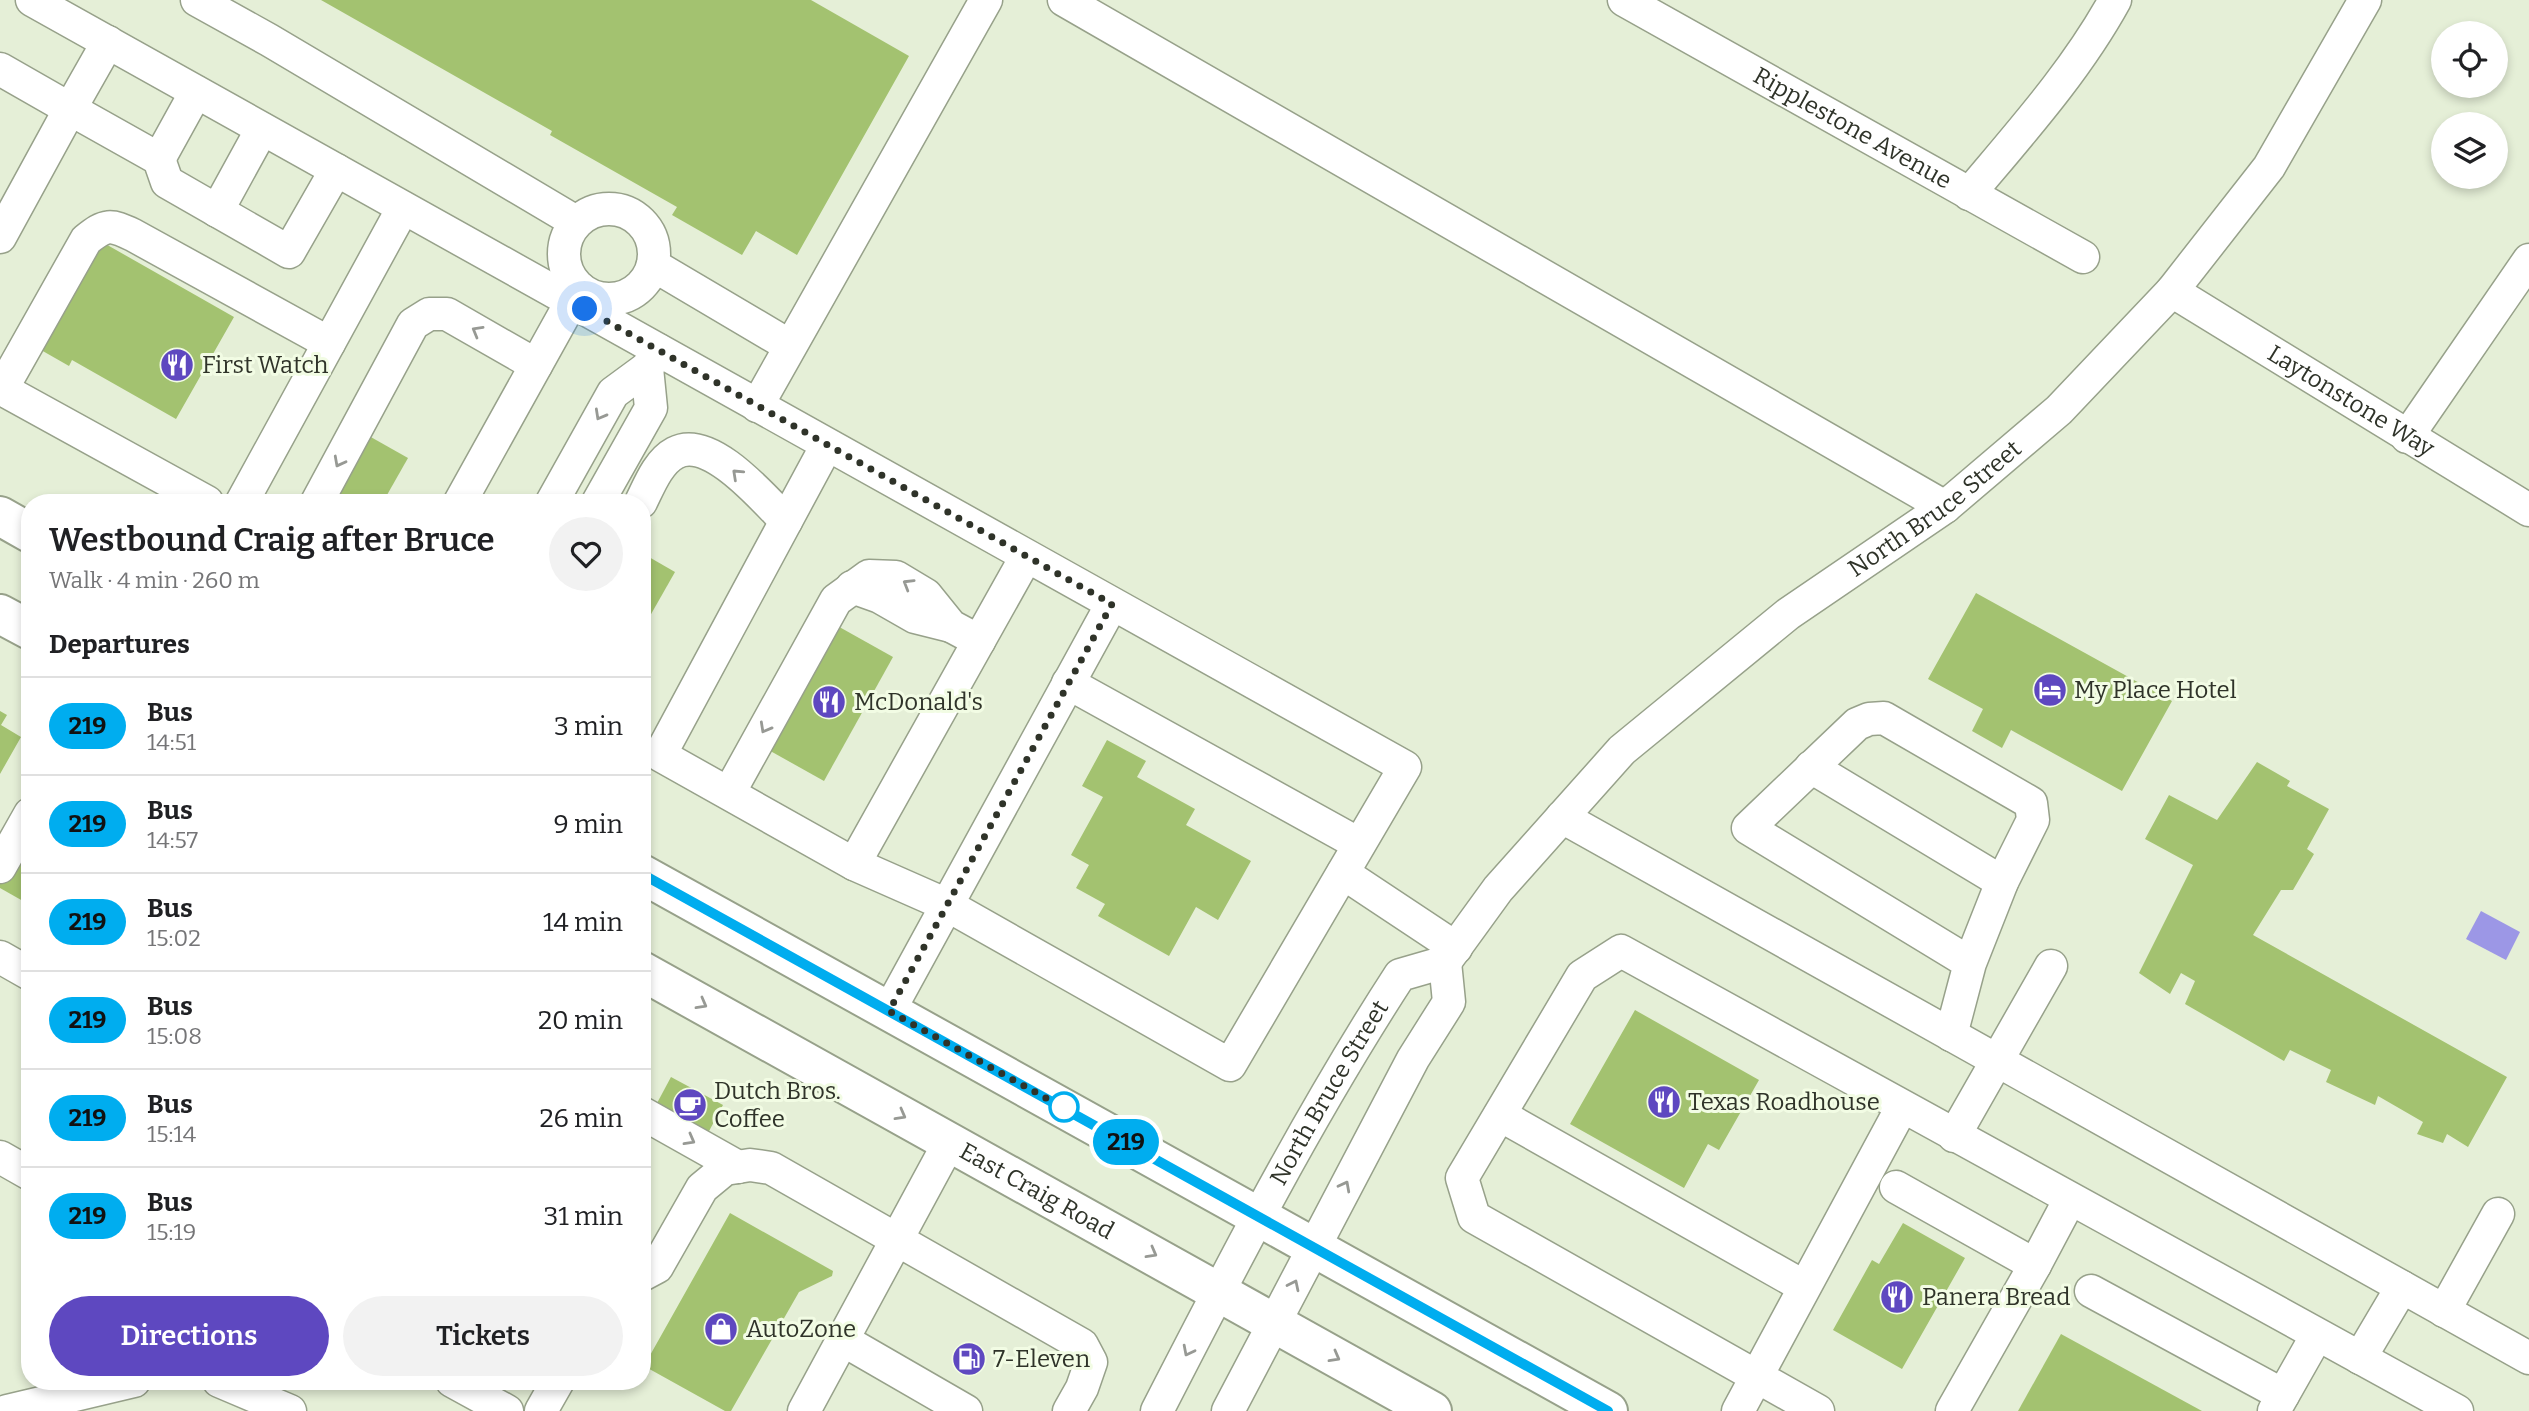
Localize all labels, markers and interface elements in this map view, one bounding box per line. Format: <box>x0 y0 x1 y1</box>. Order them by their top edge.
map controls <box>2431 21 2508 189</box>
button: locate <box>2431 21 2508 98</box>
street label: Ripplestone Avenue <box>1749 61 1957 195</box>
button: layers <box>2431 112 2508 189</box>
your location <box>567 291 602 326</box>
one-way arrow <box>471 326 484 339</box>
street label: Laytonstone Way <box>2263 339 2440 463</box>
restaurant icon: First Watch <box>158 346 196 384</box>
place label: First Watch <box>202 351 328 379</box>
one-way arrow <box>595 408 608 421</box>
street label: North Bruce Street <box>1843 434 2027 583</box>
one-way arrow <box>333 454 347 467</box>
one-way arrow <box>732 469 745 482</box>
button: heart <box>549 517 623 591</box>
text: Westbound Craig after Bruce <box>49 520 495 560</box>
text: Walk · 4 min · 260 m <box>49 566 260 594</box>
one-way arrow <box>902 580 915 593</box>
text: Departures <box>49 629 190 660</box>
hotel icon: My Place Hotel <box>2031 671 2069 709</box>
place label: My Place Hotel <box>2074 676 2237 704</box>
restaurant icon: McDonald's <box>810 683 848 721</box>
place label: McDonald's <box>854 688 983 716</box>
text: Bus <box>147 697 193 728</box>
text: 3 min <box>554 711 623 742</box>
text: 219 <box>68 712 107 740</box>
one-way arrow <box>760 721 773 733</box>
text: 14:51 <box>147 728 196 756</box>
text: Bus <box>147 795 193 826</box>
text: 9 min <box>554 809 623 840</box>
text: 219 <box>68 810 107 838</box>
text: 14:57 <box>147 826 198 854</box>
text: Bus <box>147 893 193 924</box>
text: 14 min <box>543 907 623 938</box>
text: 219 <box>68 908 107 936</box>
text: 15:02 <box>147 924 201 952</box>
text: Bus <box>147 991 193 1022</box>
street label: North Bruce Street <box>1264 995 1394 1190</box>
one-way arrow <box>695 996 707 1009</box>
text: 20 min <box>538 1005 623 1036</box>
text: 219 <box>68 1006 107 1034</box>
text: 15:08 <box>147 1022 202 1050</box>
place label: Dutch Bros. Coffee <box>714 1077 841 1133</box>
restaurant icon: Texas Roadhouse <box>1645 1083 1683 1121</box>
cafe icon: Dutch Bros. Coffee <box>671 1086 709 1124</box>
place label: Texas Roadhouse <box>1688 1088 1880 1116</box>
text: Bus <box>147 1089 193 1120</box>
unlabelled marker <box>1049 1092 1079 1122</box>
text: 26 min <box>539 1103 623 1134</box>
text: 219 <box>68 1104 107 1132</box>
one-way arrow <box>894 1106 906 1120</box>
line badge: 219 <box>1086 1119 1166 1165</box>
text: 15:14 <box>147 1120 196 1148</box>
text: 219 <box>1107 1128 1145 1156</box>
one-way arrow <box>683 1132 696 1145</box>
street label: East Craig Road <box>955 1137 1119 1245</box>
one-way arrow <box>1337 1181 1350 1193</box>
text: Bus <box>147 1187 193 1218</box>
text: 31 min <box>543 1201 623 1232</box>
text: 219 <box>68 1202 107 1230</box>
text: 15:19 <box>147 1218 196 1246</box>
one-way arrow <box>1144 1245 1157 1258</box>
restaurant icon: Panera Bread <box>1878 1278 1916 1316</box>
one-way arrow <box>1286 1280 1300 1292</box>
place label: Panera Bread <box>1922 1283 2070 1311</box>
button: Directions <box>49 1296 329 1376</box>
button: Tickets <box>343 1296 623 1376</box>
shop icon: AutoZone <box>702 1310 740 1348</box>
place label: AutoZone <box>746 1315 856 1343</box>
fuel station icon: 7-Eleven <box>950 1340 988 1378</box>
one-way arrow <box>1183 1344 1196 1356</box>
place label: 7-Eleven <box>993 1345 1090 1373</box>
one-way arrow <box>1328 1349 1341 1362</box>

